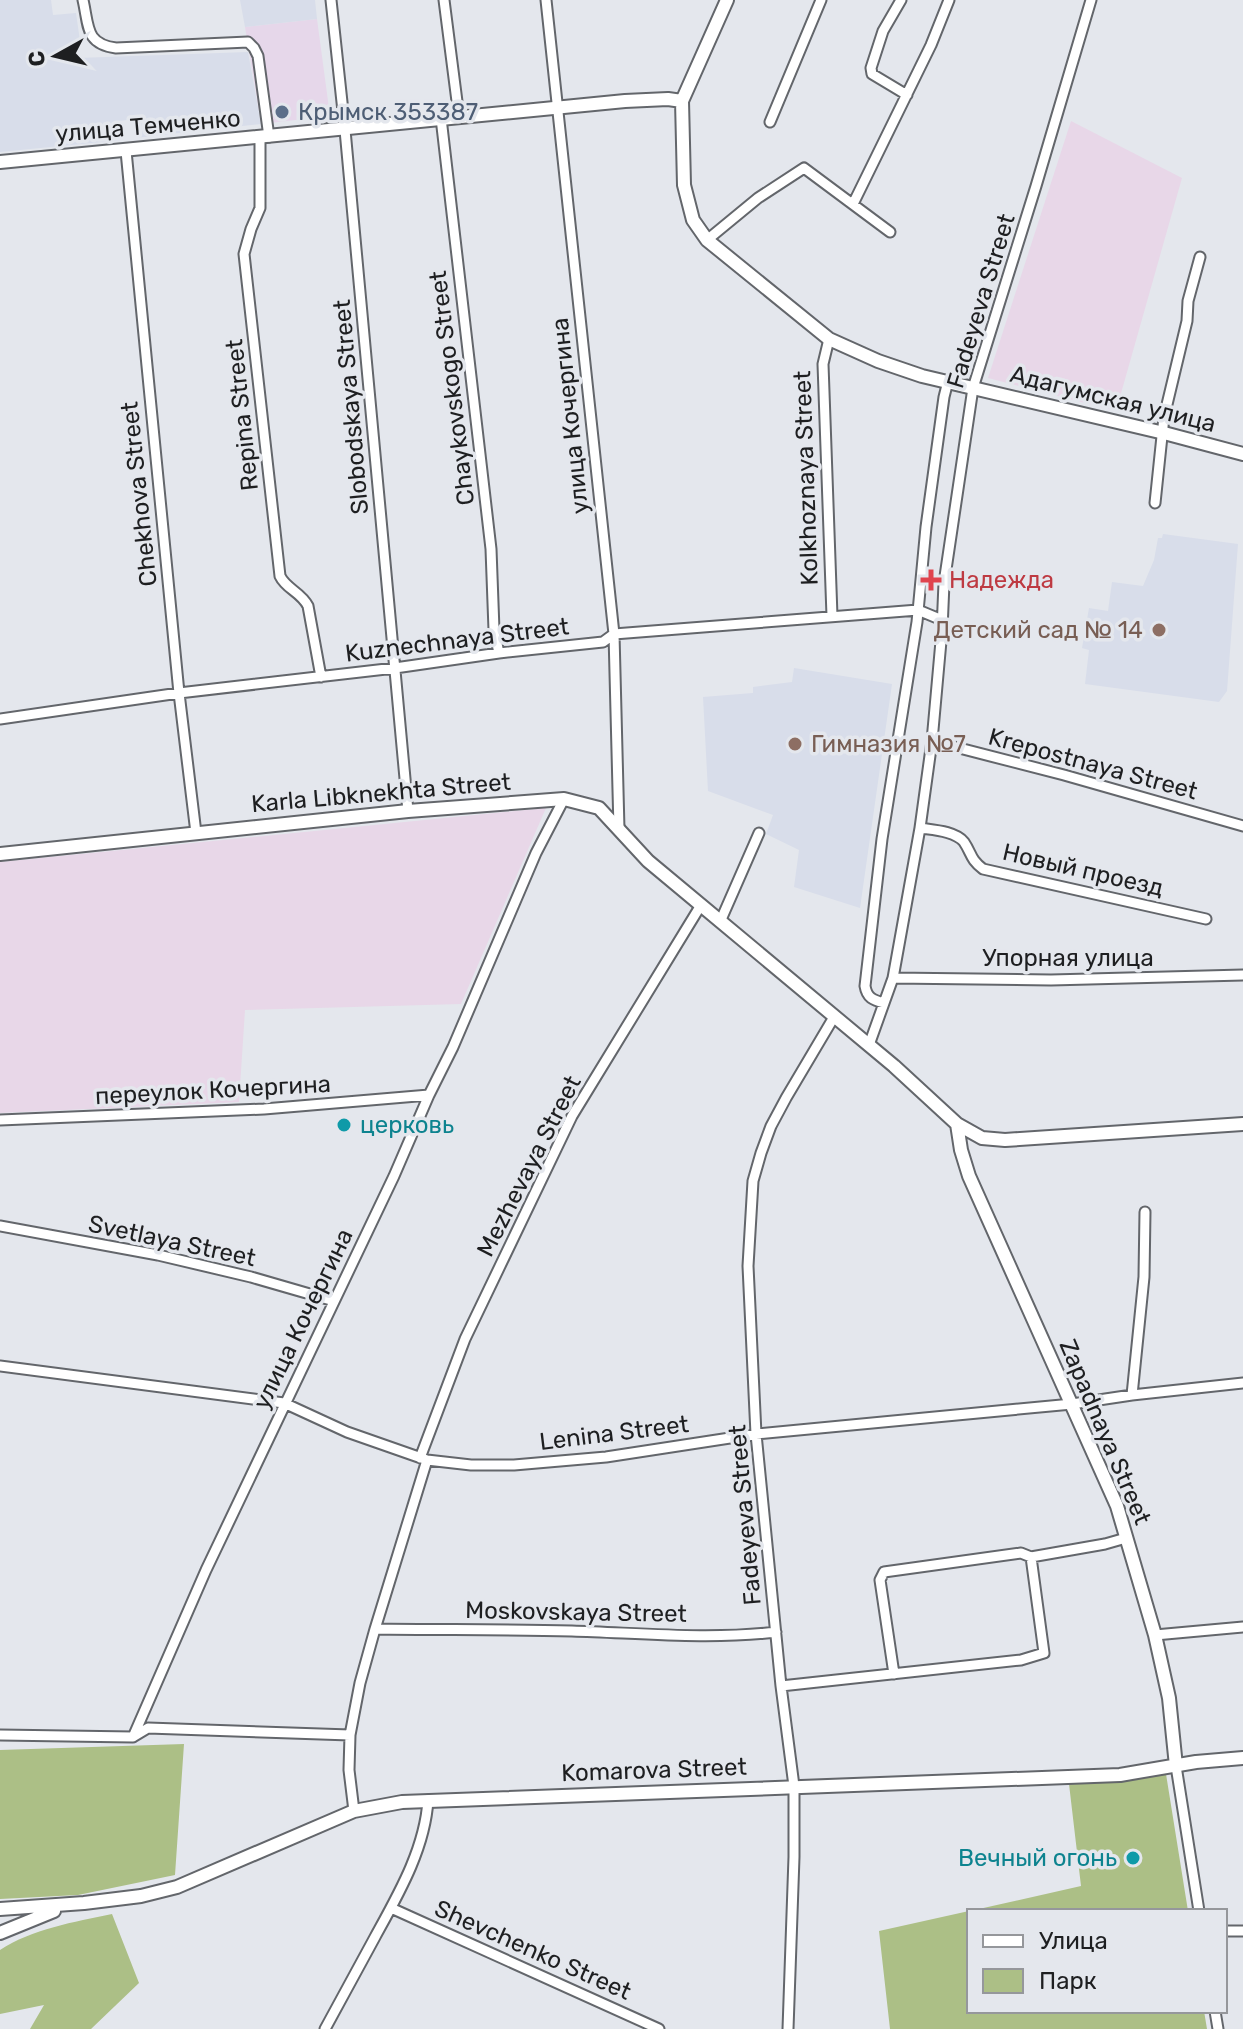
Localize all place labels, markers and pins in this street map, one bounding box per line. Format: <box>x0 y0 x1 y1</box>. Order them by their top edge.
place label: Крымск 353387 <box>298 98 478 126</box>
marker: Крымск 353387 <box>273 103 291 121</box>
place label: Надежда <box>949 566 1054 594</box>
marker: Надежда <box>920 569 942 591</box>
place label: Детский сад № 14 <box>933 616 1143 644</box>
marker: Детский сад № 14 <box>1150 621 1168 639</box>
place label: Гимназия №7 <box>811 730 966 758</box>
marker: Гимназия №7 <box>786 735 804 753</box>
place label: церковь <box>360 1111 454 1139</box>
marker: церковь <box>335 1116 353 1134</box>
place label: Вечный огонь <box>958 1844 1117 1872</box>
marker: Вечный огонь <box>1124 1849 1142 1867</box>

